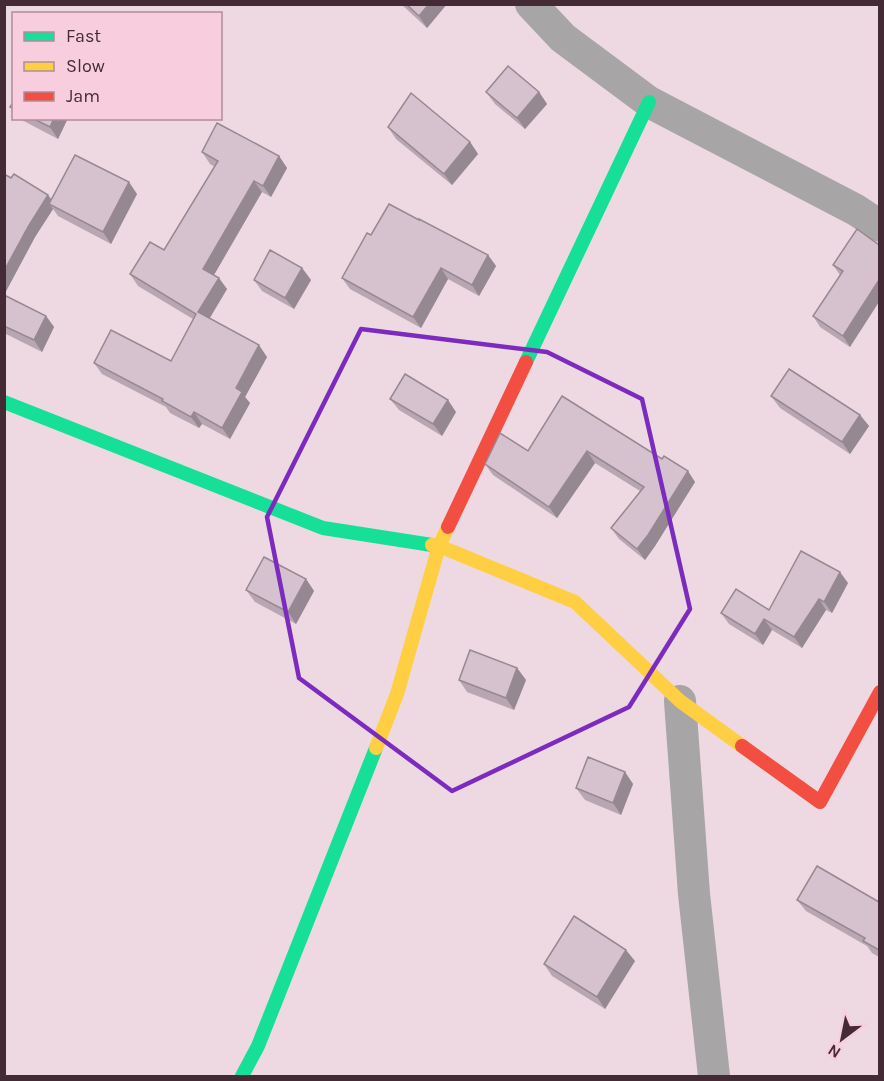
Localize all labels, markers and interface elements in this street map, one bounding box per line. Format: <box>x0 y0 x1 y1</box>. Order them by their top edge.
legend <box>12 12 222 120</box>
text: Fast <box>66 25 101 47</box>
text: Slow <box>66 55 105 77</box>
text: Jam <box>66 85 100 107</box>
north arrow <box>812 1009 872 1069</box>
text: N <box>824 1040 844 1062</box>

